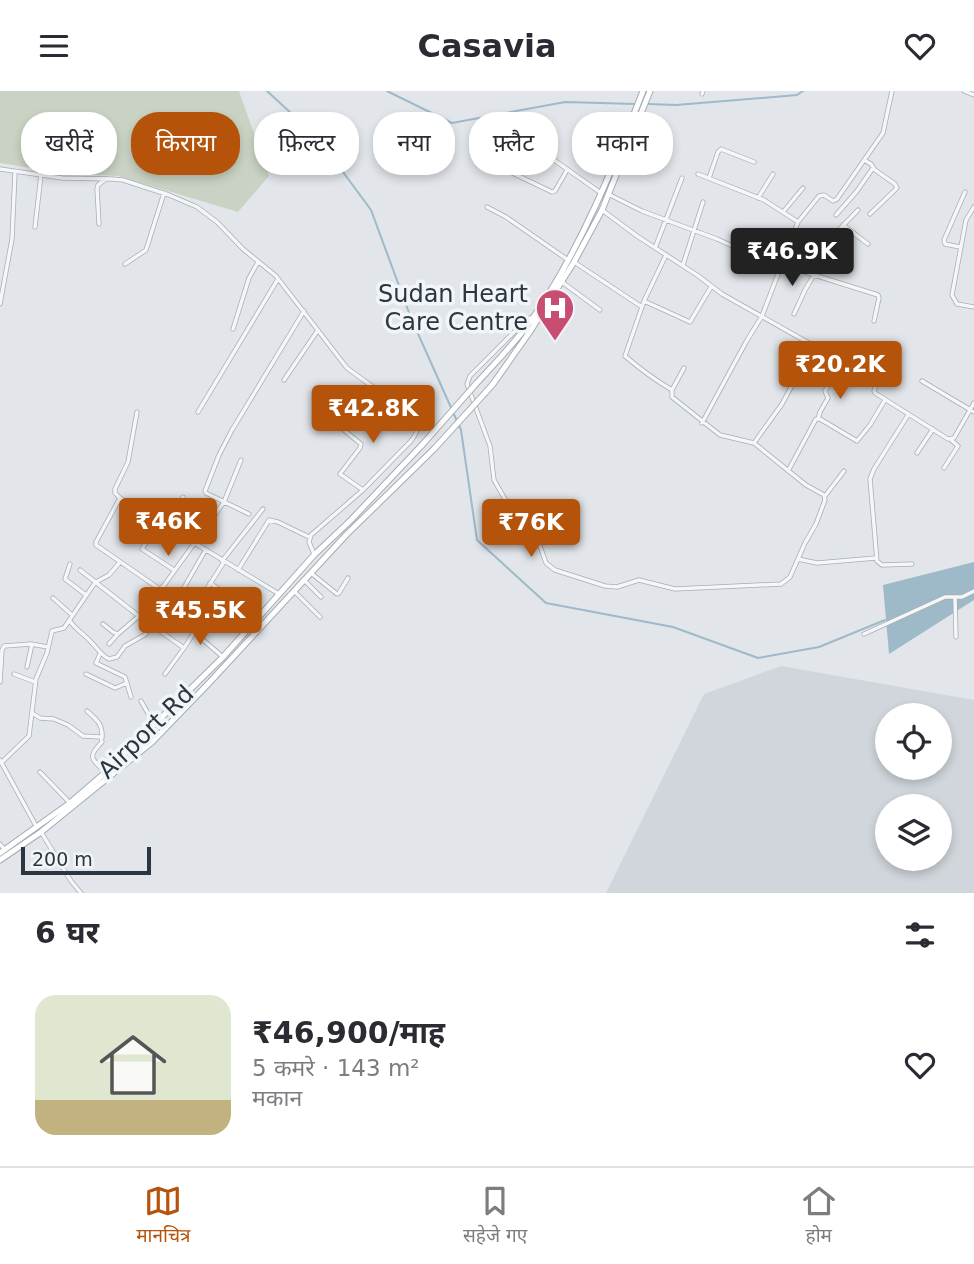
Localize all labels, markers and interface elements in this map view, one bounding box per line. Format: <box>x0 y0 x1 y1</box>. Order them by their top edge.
icon: menu <box>35 27 73 65</box>
text: Casavia <box>417 27 557 65</box>
icon: heart <box>901 27 939 65</box>
chip: खरीदें <box>21 112 117 175</box>
chip: किराया <box>131 112 240 175</box>
chip: फ़िल्टर <box>254 112 359 175</box>
chip: नया <box>373 112 455 175</box>
chip: फ़्लैट <box>469 112 558 175</box>
chip: मकान <box>572 112 673 175</box>
pin: ₹46.9K <box>735 229 849 288</box>
text: ₹46.9K <box>747 238 837 264</box>
place label: Sudan Heart Care Centre <box>378 280 528 336</box>
hospital icon: Sudan Heart Care Centre <box>534 287 576 342</box>
pin: ₹20.2K <box>783 341 897 401</box>
text: ₹20.2K <box>795 351 885 377</box>
pin: ₹42.8K <box>316 385 430 445</box>
text: ₹42.8K <box>328 395 418 421</box>
pin: ₹46K <box>127 498 209 558</box>
pin: ₹76K <box>490 499 572 559</box>
text: ₹46K <box>135 508 201 534</box>
text: ₹76K <box>498 509 564 535</box>
pin: ₹45.5K <box>143 587 257 647</box>
text: ₹45.5K <box>155 597 245 623</box>
street label: Airport Rd <box>93 680 199 784</box>
map controls <box>875 703 952 871</box>
button: locate <box>875 703 952 780</box>
button: layers <box>875 794 952 871</box>
scale bar <box>21 844 150 876</box>
text: 200 m <box>32 848 93 870</box>
text: 6 घर <box>35 915 99 950</box>
icon: filters <box>901 916 939 954</box>
text: ₹46,900/माह <box>252 1015 445 1050</box>
icon: home <box>91 1023 175 1107</box>
icon: heart <box>901 1046 939 1084</box>
text: 5 कमरे · 143 m² <box>252 1055 420 1081</box>
text: मकान <box>252 1085 302 1111</box>
tab: मानचित्र <box>136 1182 191 1250</box>
tab: सहेजे गए <box>463 1182 527 1250</box>
tab: होम <box>800 1182 838 1250</box>

